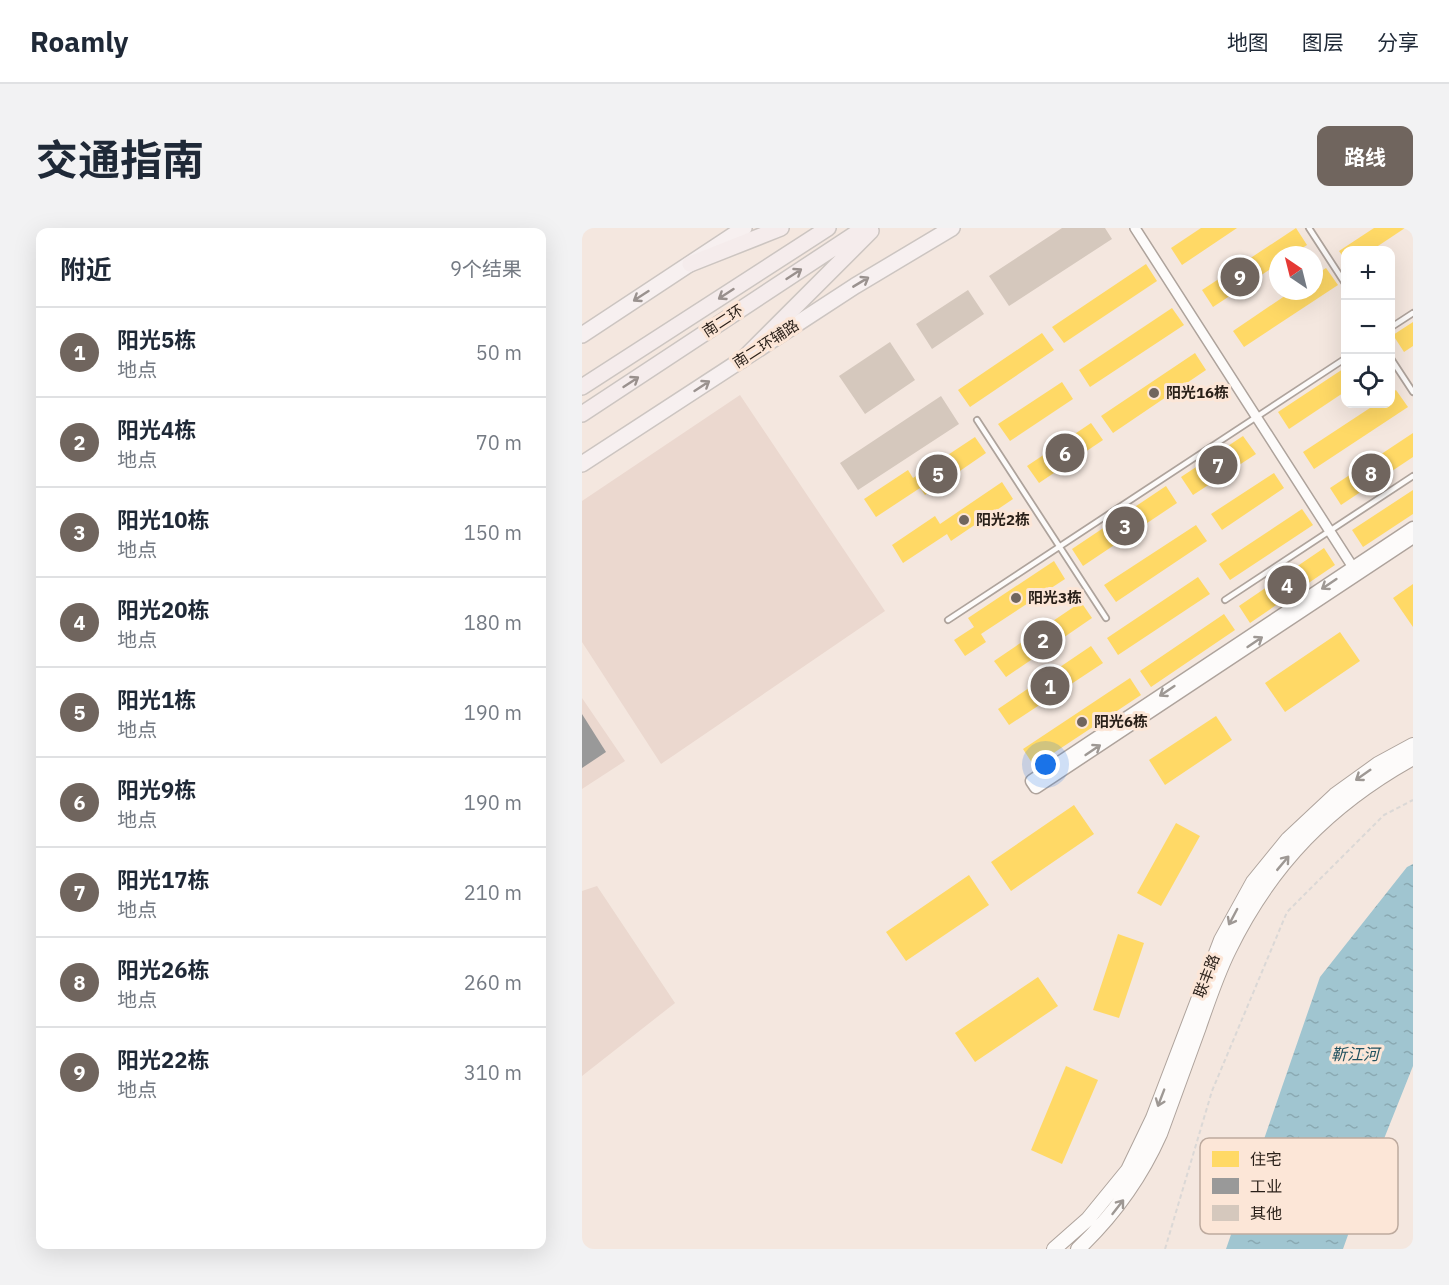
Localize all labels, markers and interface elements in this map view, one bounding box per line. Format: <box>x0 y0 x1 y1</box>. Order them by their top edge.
text: Roamly <box>30 23 128 60</box>
text: 地图 <box>1227 28 1269 56</box>
text: 图层 <box>1302 28 1344 56</box>
text: 分享 <box>1377 28 1419 56</box>
button: 路线 <box>1317 126 1413 186</box>
text: 交通指南 <box>36 132 204 187</box>
north arrow <box>1269 246 1323 300</box>
map controls <box>1341 246 1395 408</box>
button: + <box>1341 246 1395 300</box>
text: 附近 <box>60 252 112 286</box>
pin: 9 <box>1220 254 1260 300</box>
text: 9个结果 <box>450 255 522 282</box>
one-way arrow <box>785 268 802 281</box>
one-way arrow <box>852 276 869 288</box>
one-way arrow <box>718 288 735 300</box>
one-way arrow <box>633 290 650 302</box>
street label: 南二环 <box>699 300 747 341</box>
button: − <box>1341 300 1395 354</box>
street label: 南二环辅路 <box>729 315 802 372</box>
text: 阳光5栋 <box>117 325 196 354</box>
text: 1 <box>74 339 86 366</box>
text: 50 m <box>476 339 522 366</box>
button: locate <box>1341 354 1395 408</box>
text: 地点 <box>117 356 157 383</box>
one-way arrow <box>622 375 639 387</box>
one-way arrow <box>693 380 709 392</box>
place label: 阳光16栋 <box>1166 383 1229 402</box>
marker: 阳光16栋 <box>1147 386 1161 400</box>
text: 阳光4栋 <box>117 415 196 444</box>
text: 2 <box>74 429 86 456</box>
text: 70 m <box>476 429 522 456</box>
pin: 6 <box>1046 430 1084 476</box>
pin: 7 <box>1198 442 1238 488</box>
text: 地点 <box>117 446 157 473</box>
pin: 8 <box>1352 450 1390 496</box>
pin: 5 <box>918 452 958 496</box>
pin: 3 <box>1106 504 1144 548</box>
text: 阳光10栋 <box>117 505 209 534</box>
place label: 阳光2栋 <box>976 510 1030 529</box>
marker: 阳光2栋 <box>957 513 971 527</box>
text: 3 <box>74 519 86 546</box>
text: 150 m <box>464 519 522 546</box>
text: 地点 <box>117 536 157 563</box>
pin: 4 <box>1268 562 1306 608</box>
one-way arrow <box>1321 578 1338 590</box>
place label: 阳光3栋 <box>1028 588 1082 607</box>
marker: 阳光3栋 <box>1009 591 1023 605</box>
text: 阳光20栋 <box>117 595 209 624</box>
text: 4 <box>74 609 86 636</box>
text: 180 m <box>464 609 522 636</box>
pin: 2 <box>1024 618 1062 662</box>
text: 地点 <box>117 626 157 653</box>
one-way arrow <box>1247 636 1263 648</box>
pin: 1 <box>1030 664 1070 708</box>
text: 阳光1栋 <box>117 685 196 714</box>
one-way arrow <box>1158 685 1175 698</box>
text: 5 <box>74 699 86 726</box>
text: 190 m <box>464 699 522 726</box>
place label: 阳光6栋 <box>1094 712 1148 731</box>
marker: 阳光6栋 <box>1075 715 1089 729</box>
text: 地点 <box>117 716 157 743</box>
one-way arrow <box>1084 743 1101 756</box>
your location <box>1031 750 1060 779</box>
one-way arrow <box>1355 769 1371 781</box>
text: 阳光9栋 <box>117 775 196 804</box>
text: 6 <box>74 789 86 816</box>
text: 190 m <box>464 789 522 816</box>
text: 地点 <box>117 806 157 833</box>
one-way arrow <box>1277 855 1290 871</box>
text: 阳光17栋 <box>117 865 209 894</box>
text: 7 <box>74 879 86 906</box>
text: 210 m <box>464 879 522 906</box>
text: 地点 <box>117 896 157 923</box>
one-way arrow <box>1227 908 1238 926</box>
street label: 联丰路 <box>1190 951 1223 1000</box>
text: 阳光26栋 <box>117 955 209 984</box>
text: 8 <box>74 969 86 996</box>
text: 260 m <box>464 969 522 996</box>
text: 地点 <box>117 986 157 1013</box>
water label: 靳江河 <box>1331 1044 1382 1064</box>
text: 阳光22栋 <box>117 1045 209 1074</box>
text: 9 <box>74 1059 86 1086</box>
text: 310 m <box>464 1059 522 1086</box>
text: 地点 <box>117 1076 157 1103</box>
one-way arrow <box>1154 1088 1165 1107</box>
legend <box>1200 1138 1398 1234</box>
text: 住宅 <box>1250 1149 1282 1169</box>
text: 工业 <box>1250 1176 1282 1196</box>
one-way arrow <box>1112 1199 1125 1215</box>
text: 其他 <box>1250 1203 1282 1223</box>

